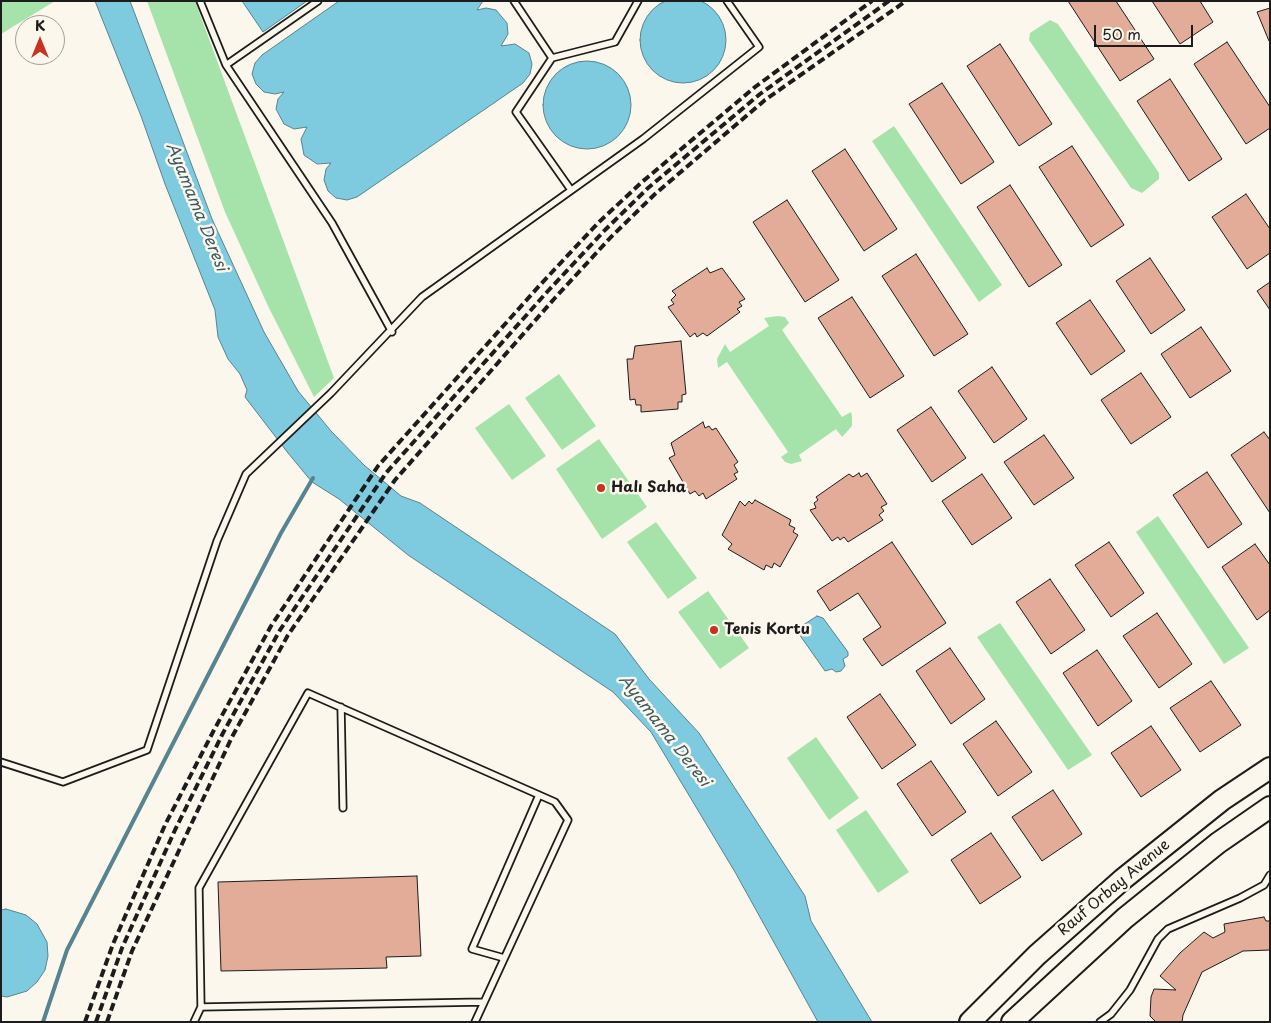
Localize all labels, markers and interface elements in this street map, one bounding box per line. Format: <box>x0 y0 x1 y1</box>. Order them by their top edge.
north arrow <box>15 15 65 65</box>
text: K <box>35 15 45 36</box>
scale bar <box>1096 15 1195 47</box>
text: 50 m <box>1102 22 1141 45</box>
water label: Ayamama Deresi <box>161 140 231 274</box>
place label: Halı Saha <box>611 479 686 497</box>
marker: Halı Saha <box>595 482 607 494</box>
place label: Tenis Kortu <box>724 621 810 639</box>
marker: Tenis Kortu <box>708 624 720 636</box>
water label: Ayamama Deresi <box>614 671 714 791</box>
street label: Rauf Orbay Avenue <box>1054 836 1174 940</box>

